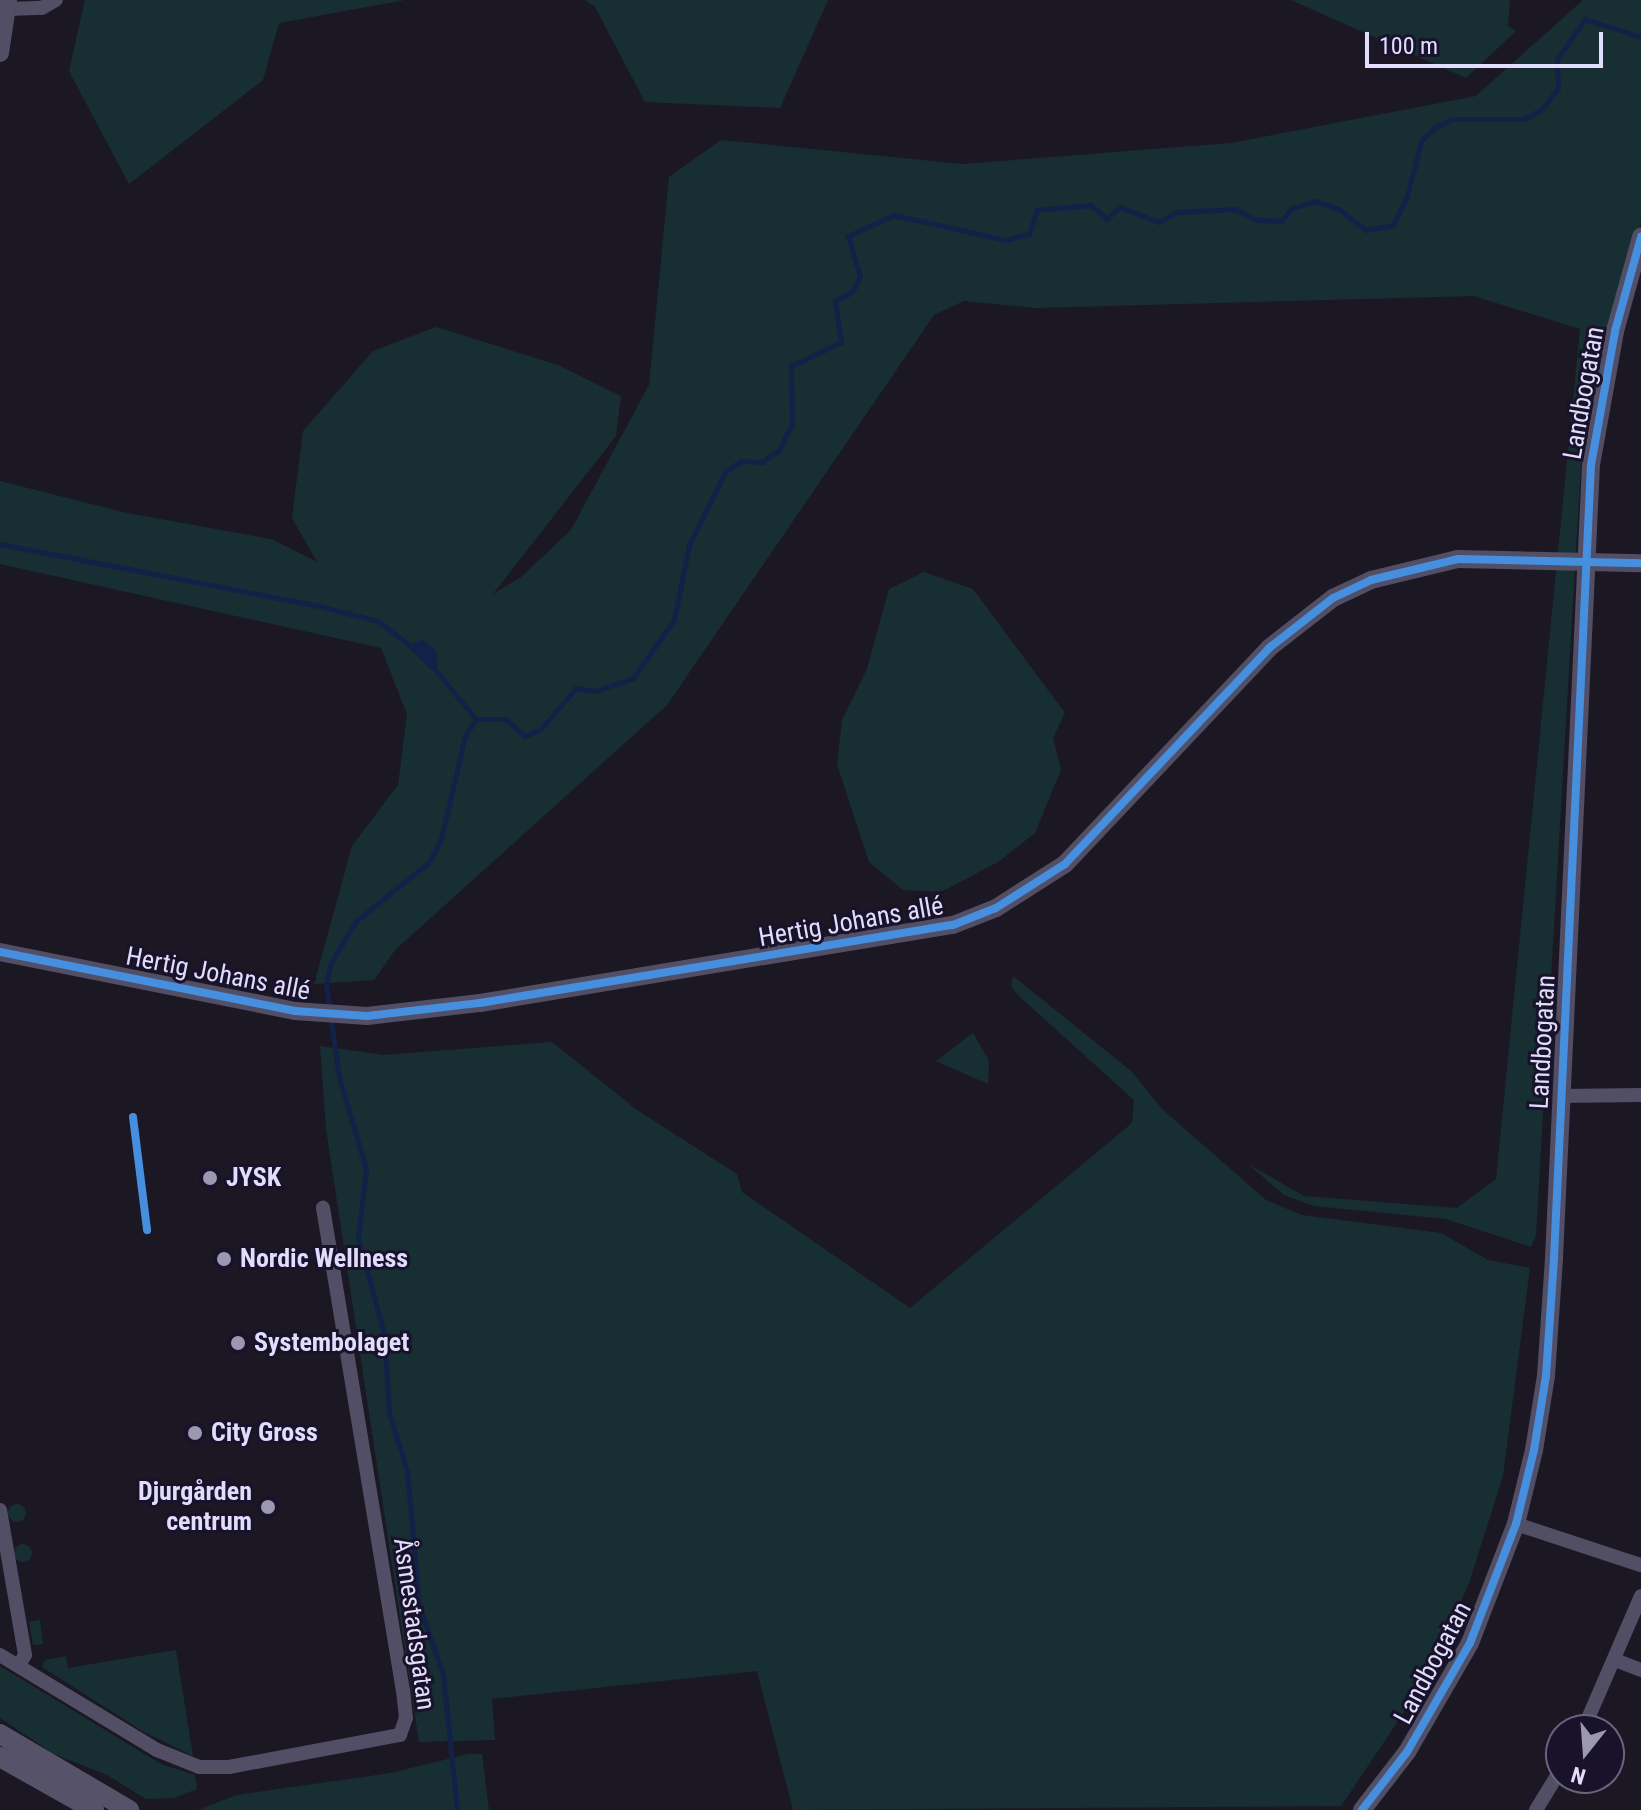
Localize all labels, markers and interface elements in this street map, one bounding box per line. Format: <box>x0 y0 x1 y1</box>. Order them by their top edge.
scale bar <box>1369 16 1607 66</box>
text: 100 m <box>1379 32 1438 60</box>
street label: Landbogatan <box>1557 324 1611 462</box>
street label: Hertig Johans allé <box>756 890 946 954</box>
street label: Hertig Johans allé <box>123 941 313 1007</box>
street label: Landbogatan <box>1524 974 1562 1110</box>
place label: JYSK <box>226 1162 281 1194</box>
marker: JYSK <box>201 1169 219 1187</box>
place label: Nordic Wellness <box>240 1243 408 1275</box>
marker: Nordic Wellness <box>215 1250 233 1268</box>
place label: Systembolaget <box>254 1327 409 1359</box>
marker: Systembolaget <box>229 1334 247 1352</box>
place label: City Gross <box>211 1417 318 1449</box>
marker: City Gross <box>186 1424 204 1442</box>
place label: Djurgården centrum <box>138 1476 252 1538</box>
marker: Djurgården centrum <box>259 1498 277 1516</box>
street label: Åsmestadsgatan <box>386 1536 442 1712</box>
street label: Landbogatan <box>1388 1596 1478 1730</box>
north arrow <box>1545 1714 1625 1794</box>
text: N <box>1568 1762 1589 1789</box>

